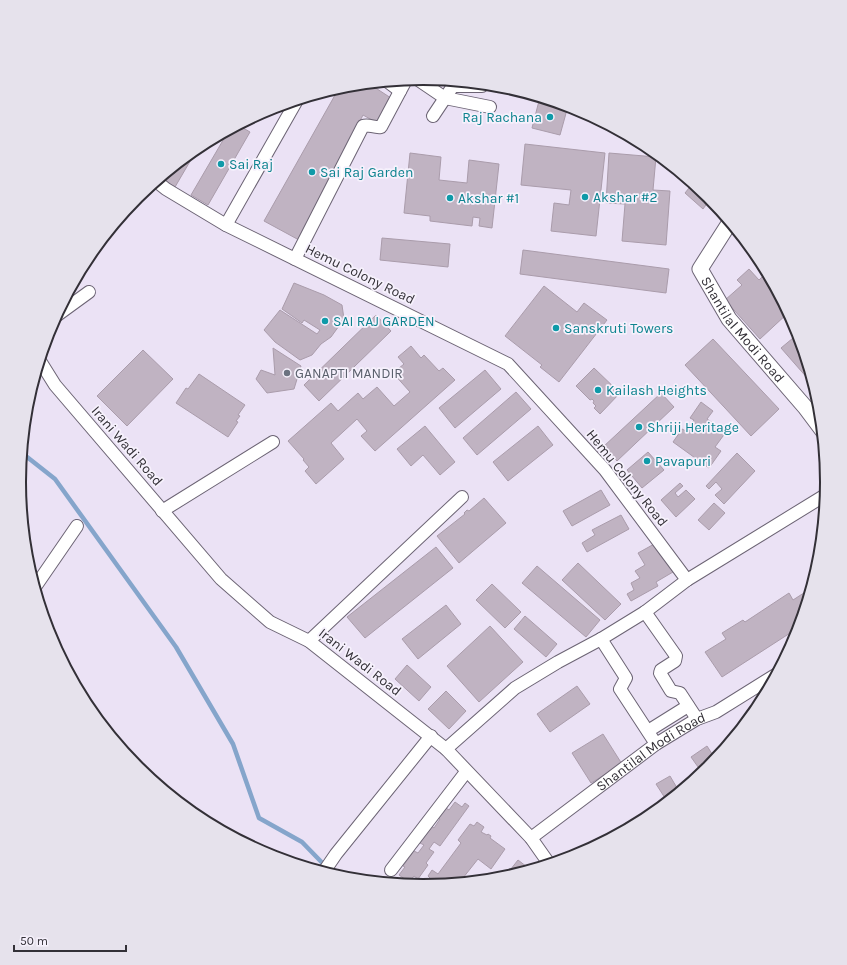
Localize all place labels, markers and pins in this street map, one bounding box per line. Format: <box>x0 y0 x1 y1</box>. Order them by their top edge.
place label: Raj Rachana <box>462 109 542 126</box>
marker: Raj Rachana <box>545 112 555 122</box>
place label: Sai Raj <box>229 156 273 173</box>
marker: Sai Raj <box>216 159 226 169</box>
place label: Sai Raj Garden <box>320 164 413 181</box>
marker: Sai Raj Garden <box>307 167 317 177</box>
place label: Akshar #2 <box>593 189 658 206</box>
place label: Akshar #1 <box>458 190 519 207</box>
marker: Akshar #2 <box>580 192 590 202</box>
marker: Akshar #1 <box>445 193 455 203</box>
place label: SAI RAJ GARDEN <box>333 313 435 330</box>
marker: SAI RAJ GARDEN <box>320 316 330 326</box>
place label: Sanskruti Towers <box>564 320 673 337</box>
marker: Sanskruti Towers <box>551 323 561 333</box>
place label: GANAPTI MANDIR <box>295 365 403 382</box>
marker: GANAPTI MANDIR <box>282 368 292 378</box>
place label: Kailash Heights <box>606 382 707 399</box>
marker: Kailash Heights <box>593 385 603 395</box>
place label: Shriji Heritage <box>647 419 739 436</box>
marker: Shriji Heritage <box>634 422 644 432</box>
place label: Pavapuri <box>655 453 711 470</box>
marker: Pavapuri <box>642 456 652 466</box>

